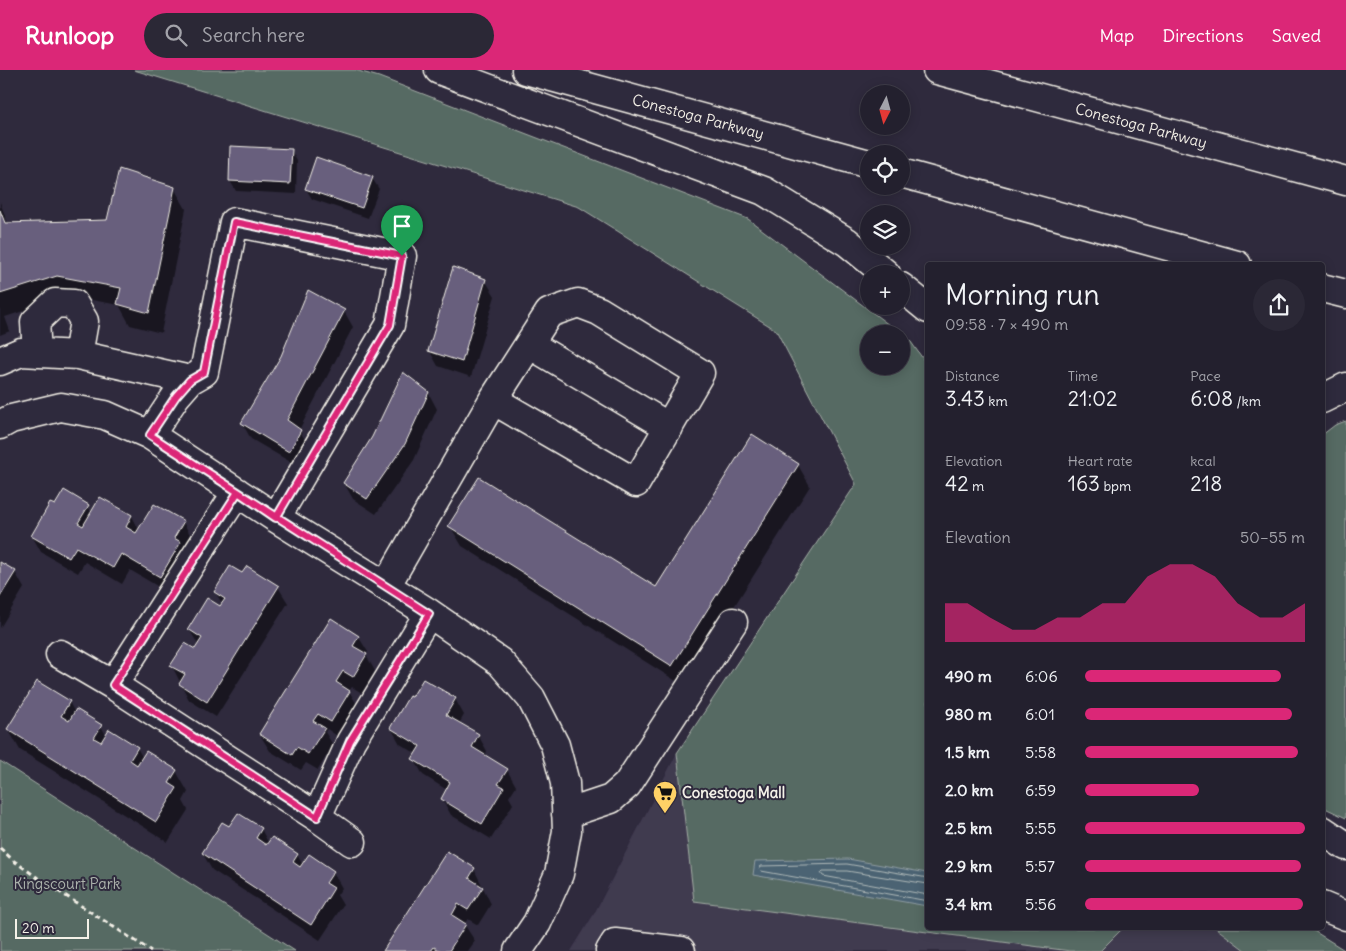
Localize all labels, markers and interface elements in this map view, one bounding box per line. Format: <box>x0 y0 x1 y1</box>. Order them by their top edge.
search box <box>144 13 494 58</box>
text: Runloop <box>25 20 114 50</box>
icon: search <box>162 21 190 49</box>
text: Search here <box>202 23 305 47</box>
text: Map <box>1099 24 1134 47</box>
text: Directions <box>1162 24 1244 47</box>
text: Saved <box>1272 24 1321 47</box>
north arrow <box>860 85 910 135</box>
map controls <box>860 85 910 375</box>
street label: Conestoga Parkway <box>630 90 766 143</box>
street label: Conestoga Parkway <box>1073 99 1209 152</box>
button: locate <box>860 145 910 195</box>
pin <box>381 205 423 256</box>
button: layers <box>860 205 910 255</box>
icon: arrive <box>388 212 416 240</box>
button: + <box>860 265 910 315</box>
text: Morning run <box>945 277 1100 313</box>
button: share <box>1253 279 1305 331</box>
text: 09:58 · 7 × 490 m <box>945 314 1068 334</box>
button: − <box>860 325 910 375</box>
text: Distance <box>945 367 1000 385</box>
text: Time <box>1068 367 1098 385</box>
text: Pace <box>1190 367 1221 385</box>
text: 3.43 <box>945 385 985 412</box>
text: 21:02 <box>1068 385 1118 412</box>
text: 6:08 <box>1190 385 1233 412</box>
text: km <box>985 392 1008 410</box>
text: /km <box>1233 392 1261 410</box>
text: Elevation <box>945 452 1002 470</box>
text: Heart rate <box>1068 452 1133 470</box>
text: kcal <box>1190 452 1216 470</box>
text: 42 <box>945 470 969 497</box>
text: 163 <box>1068 470 1100 497</box>
text: 218 <box>1190 470 1222 497</box>
text: m <box>969 477 984 495</box>
text: bpm <box>1100 477 1131 495</box>
text: Elevation <box>945 527 1011 547</box>
text: 50–55 m <box>1240 527 1305 547</box>
text: 490 m <box>945 666 992 686</box>
text: 6:06 <box>1025 666 1058 686</box>
text: 980 m <box>945 704 992 724</box>
text: 6:01 <box>1025 704 1055 724</box>
text: 1.5 km <box>945 742 990 762</box>
text: 5:58 <box>1025 742 1056 762</box>
supermarket icon: Conestoga Mall <box>652 780 678 814</box>
text: 2.0 km <box>945 780 994 800</box>
text: 6:59 <box>1025 780 1056 800</box>
place label: Conestoga Mall <box>682 783 785 803</box>
text: 2.5 km <box>945 818 992 838</box>
text: 5:55 <box>1025 818 1056 838</box>
text: 2.9 km <box>945 856 992 876</box>
text: 5:57 <box>1025 856 1055 876</box>
park label: Kingscourt Park <box>14 874 121 893</box>
text: 3.4 km <box>945 894 992 914</box>
text: 5:56 <box>1025 894 1056 914</box>
scale bar <box>15 916 89 939</box>
text: 20 m <box>22 919 55 937</box>

